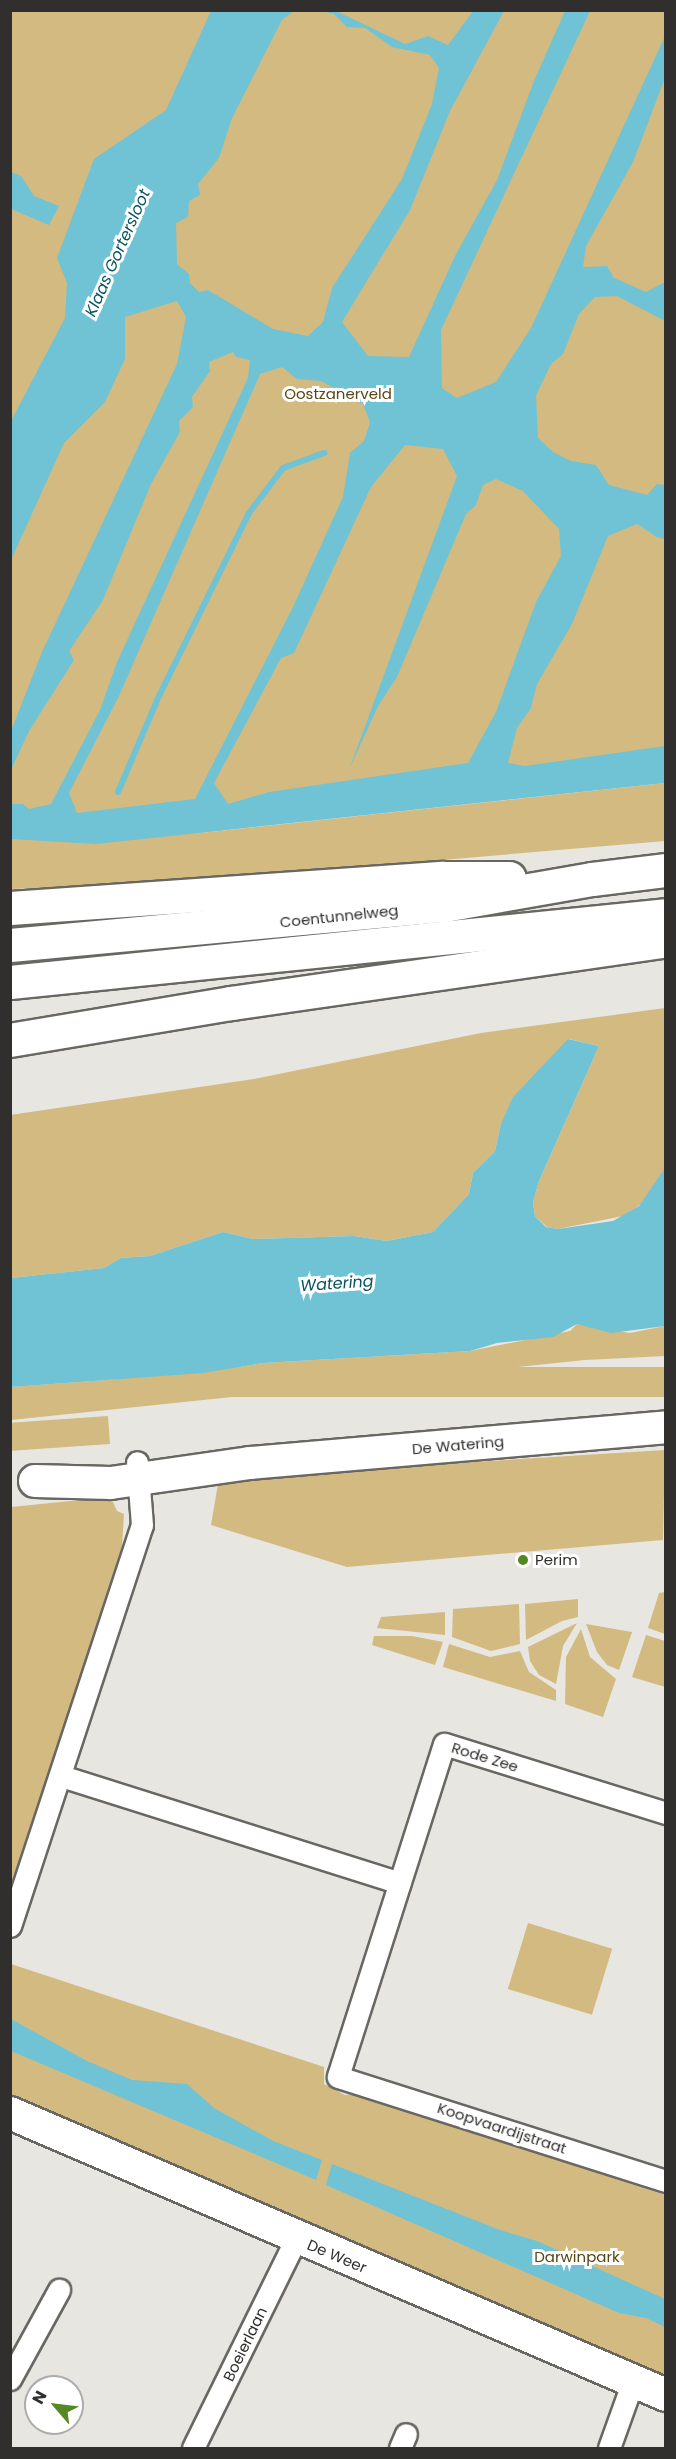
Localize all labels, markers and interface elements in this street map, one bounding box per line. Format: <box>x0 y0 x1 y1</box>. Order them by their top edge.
water label: Klaas Gortersloot <box>81 186 155 320</box>
park label: Oostzanerveld <box>284 385 392 403</box>
street label: Coentunnelweg <box>279 901 399 931</box>
water label: Watering <box>300 1272 374 1296</box>
street label: De Watering <box>411 1432 505 1458</box>
place label: Perim <box>535 1551 578 1569</box>
marker: Perim <box>516 1553 530 1567</box>
street label: Rode Zee <box>449 1738 521 1776</box>
street label: Koopvaardijstraat <box>435 2099 569 2157</box>
street label: De Weer <box>305 2235 369 2277</box>
park label: Darwinpark <box>534 2248 620 2266</box>
street label: Boeierlaan <box>219 2304 271 2384</box>
north arrow <box>24 2375 84 2435</box>
text: N <box>26 2387 52 2408</box>

